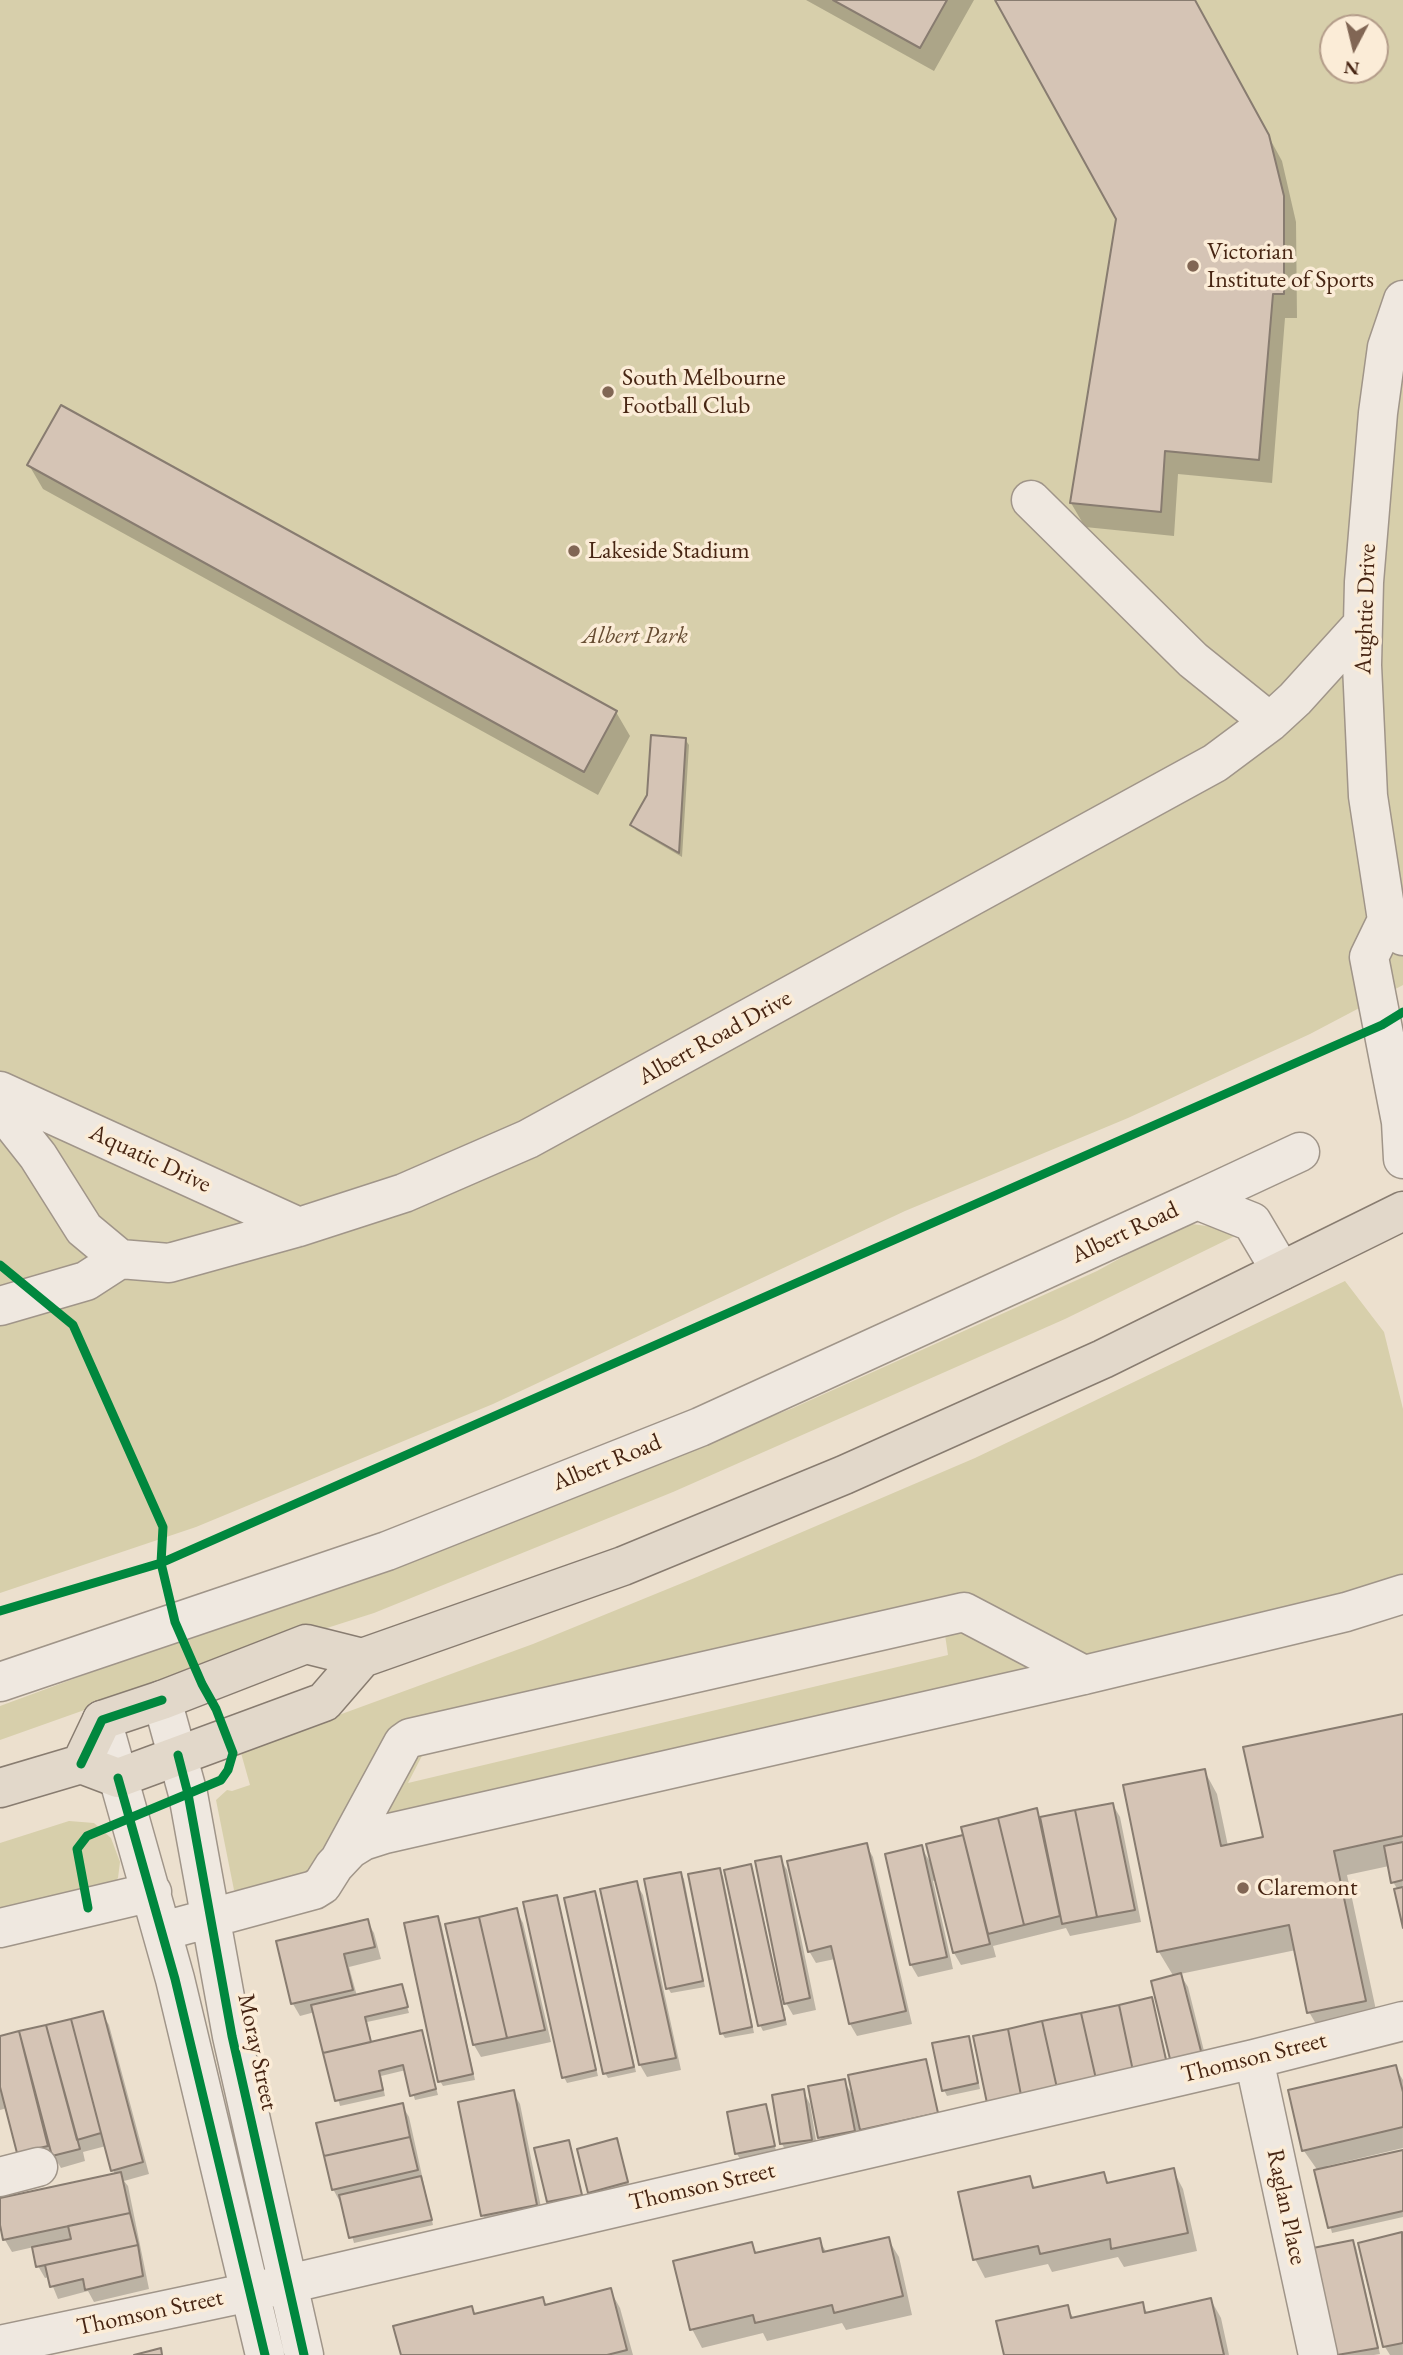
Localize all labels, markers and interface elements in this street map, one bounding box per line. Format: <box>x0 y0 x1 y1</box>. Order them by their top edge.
north arrow <box>1319 14 1389 84</box>
text: N <box>1342 55 1361 82</box>
place label: Victorian Institute of Sports <box>1207 238 1374 294</box>
marker: Victorian Institute of Sports <box>1185 258 1201 274</box>
place label: South Melbourne Football Club <box>622 364 786 420</box>
marker: South Melbourne Football Club <box>600 384 616 400</box>
place label: Lakeside Stadium <box>588 537 750 565</box>
marker: Lakeside Stadium <box>566 543 582 559</box>
street label: Aughtie Drive <box>1349 543 1383 675</box>
park label: Albert Park <box>582 622 688 650</box>
street label: Albert Road Drive <box>633 984 797 1092</box>
street label: Aquatic Drive <box>85 1118 215 1200</box>
street label: Albert Road <box>1067 1196 1183 1270</box>
street label: Albert Road <box>548 1428 666 1498</box>
place label: Claremont <box>1257 1874 1358 1902</box>
marker: Claremont <box>1235 1880 1251 1896</box>
street label: Moray Street <box>231 1991 283 2113</box>
street label: Thomson Street <box>1178 2026 1330 2090</box>
street label: Raglan Place <box>1260 2147 1312 2267</box>
street label: Thomson Street <box>626 2156 778 2218</box>
street label: Thomson Street <box>74 2283 226 2343</box>

